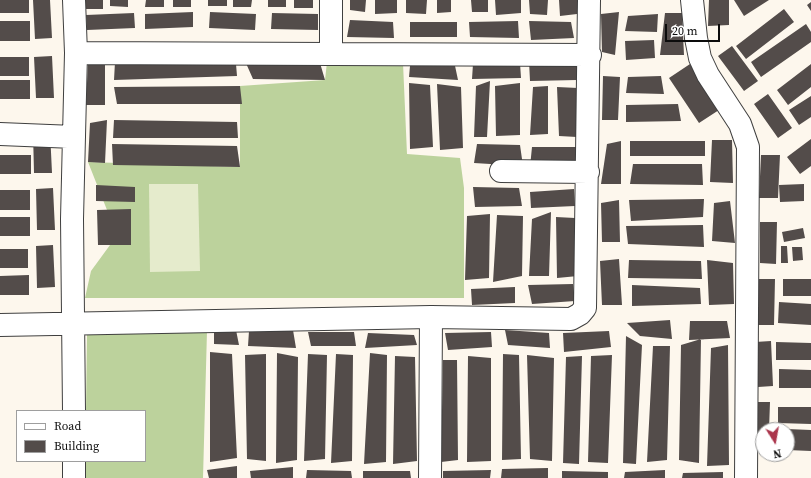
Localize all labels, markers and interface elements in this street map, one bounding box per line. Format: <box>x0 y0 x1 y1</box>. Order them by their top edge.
scale bar <box>667 16 722 42</box>
text: 20 m <box>672 23 698 39</box>
legend <box>16 410 146 462</box>
text: Road <box>54 418 81 434</box>
north arrow <box>755 422 795 462</box>
text: Building <box>54 438 99 454</box>
text: N <box>772 445 783 461</box>

